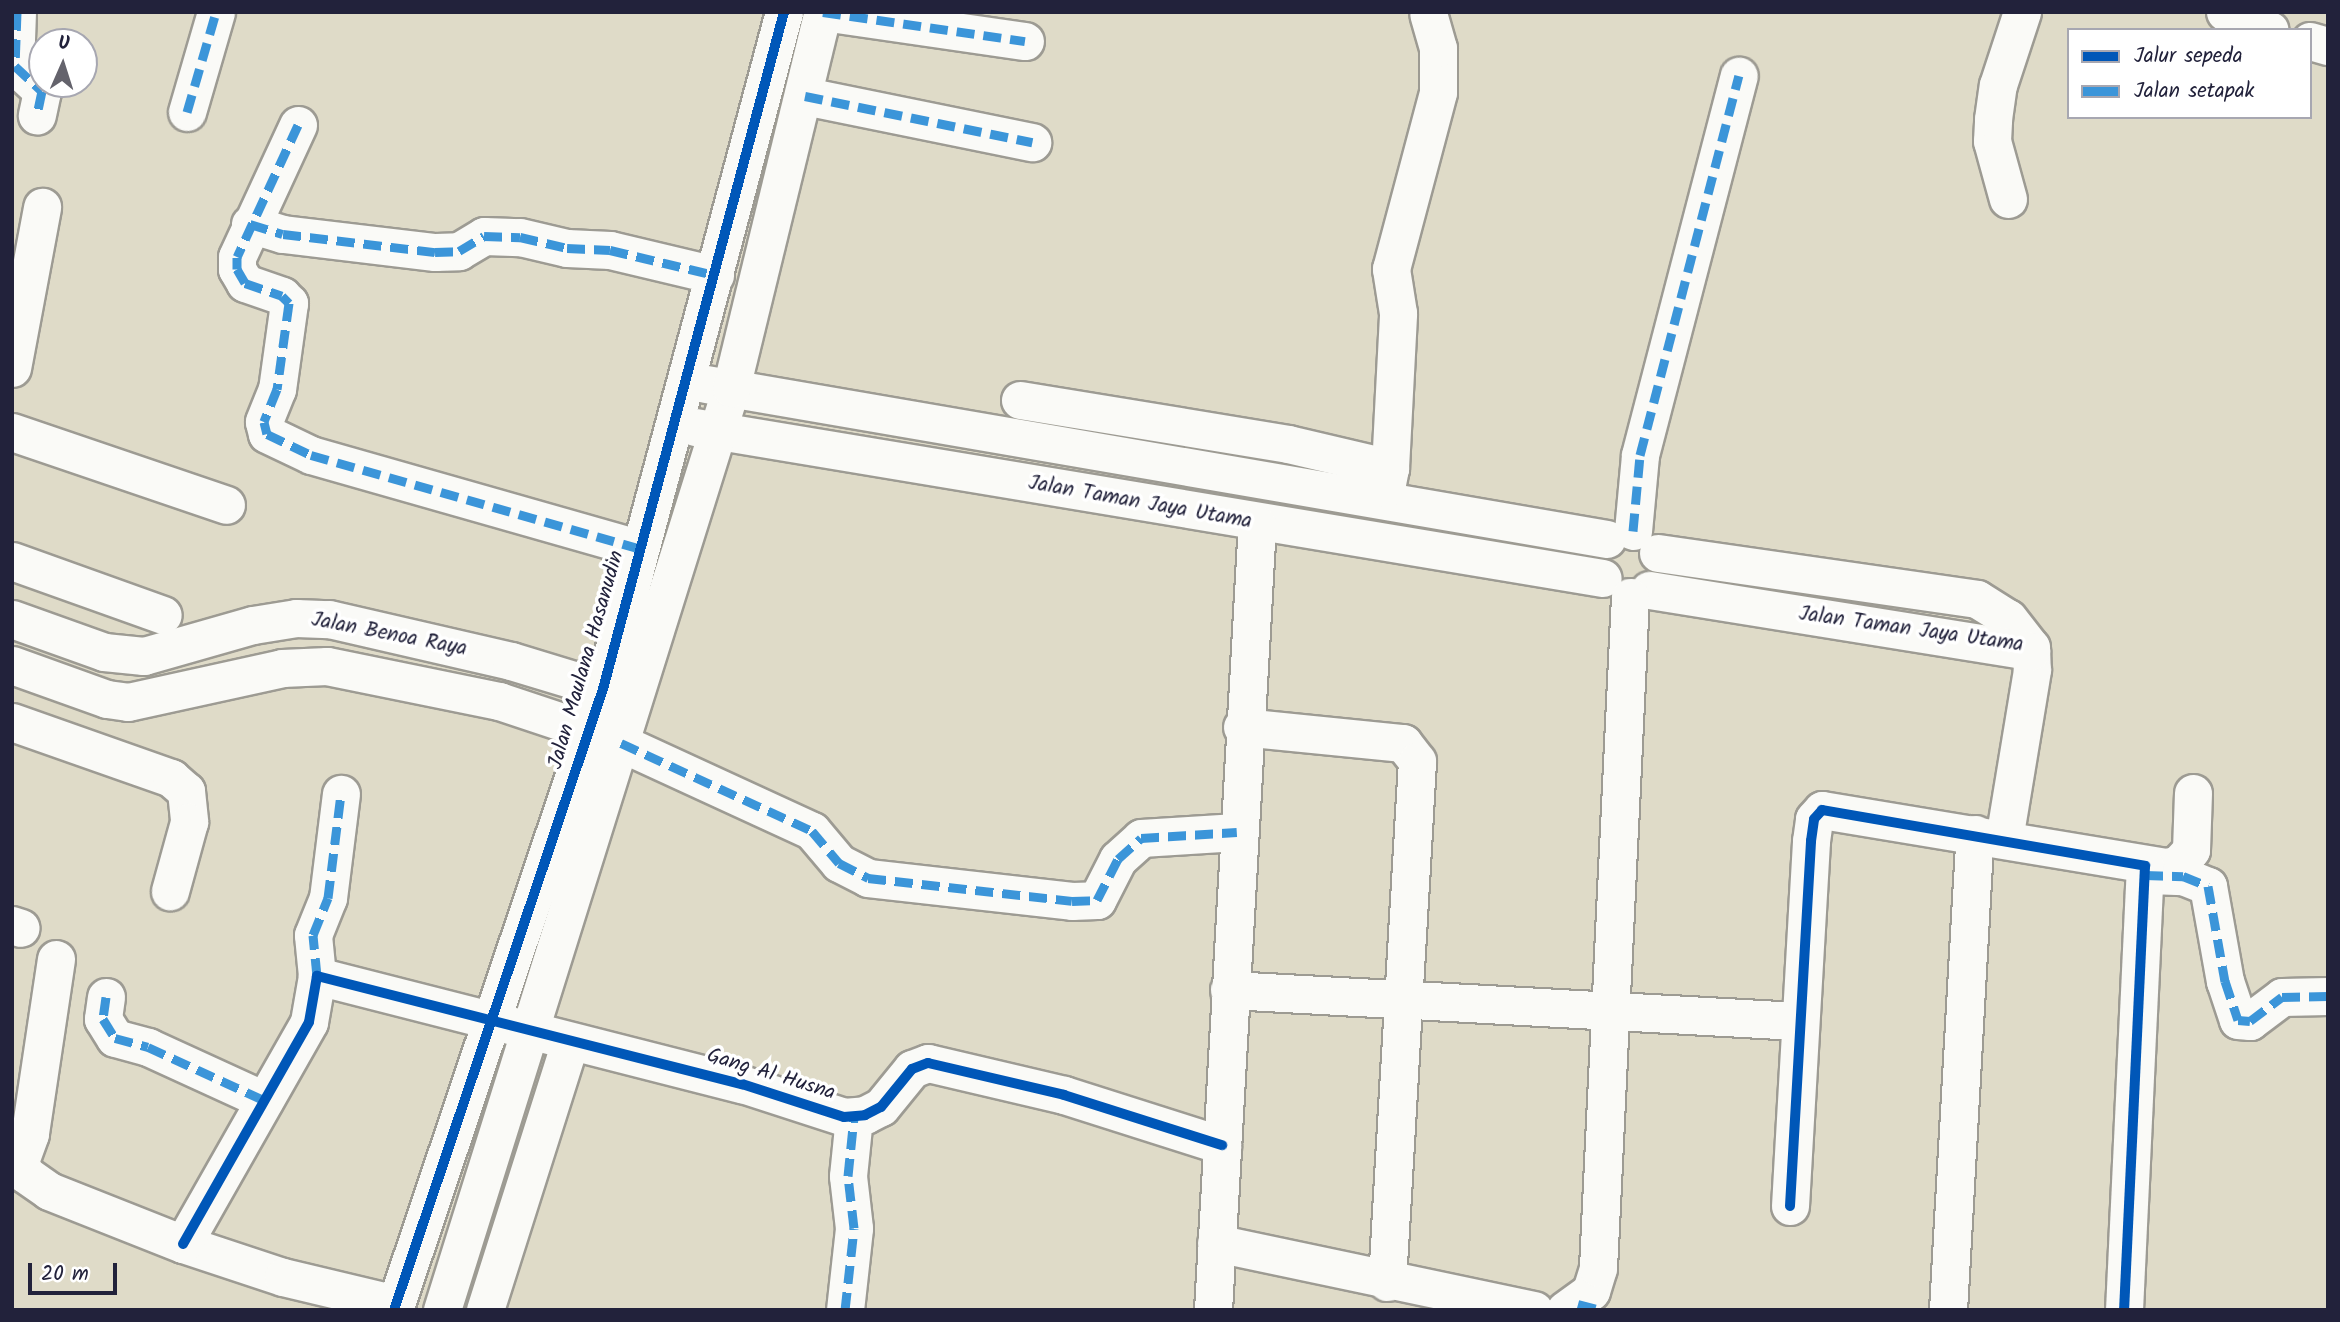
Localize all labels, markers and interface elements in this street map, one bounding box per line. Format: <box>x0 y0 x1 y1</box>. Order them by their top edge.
north arrow <box>28 28 98 98</box>
legend <box>2067 28 2312 119</box>
text: U <box>58 29 70 59</box>
text: Jalur sepeda <box>2134 40 2243 73</box>
text: Jalan setapak <box>2134 75 2254 108</box>
street label: Jalan Taman Jaya Utama <box>1026 471 1254 535</box>
street label: Jalan Maulana Hasanudin <box>544 548 630 772</box>
street label: Jalan Taman Jaya Utama <box>1797 602 2025 658</box>
street label: Jalan Benoa Raya <box>309 608 469 662</box>
street label: Gang Al Husna <box>704 1044 838 1106</box>
scale bar <box>32 1248 121 1292</box>
text: 20 m <box>41 1258 89 1291</box>

